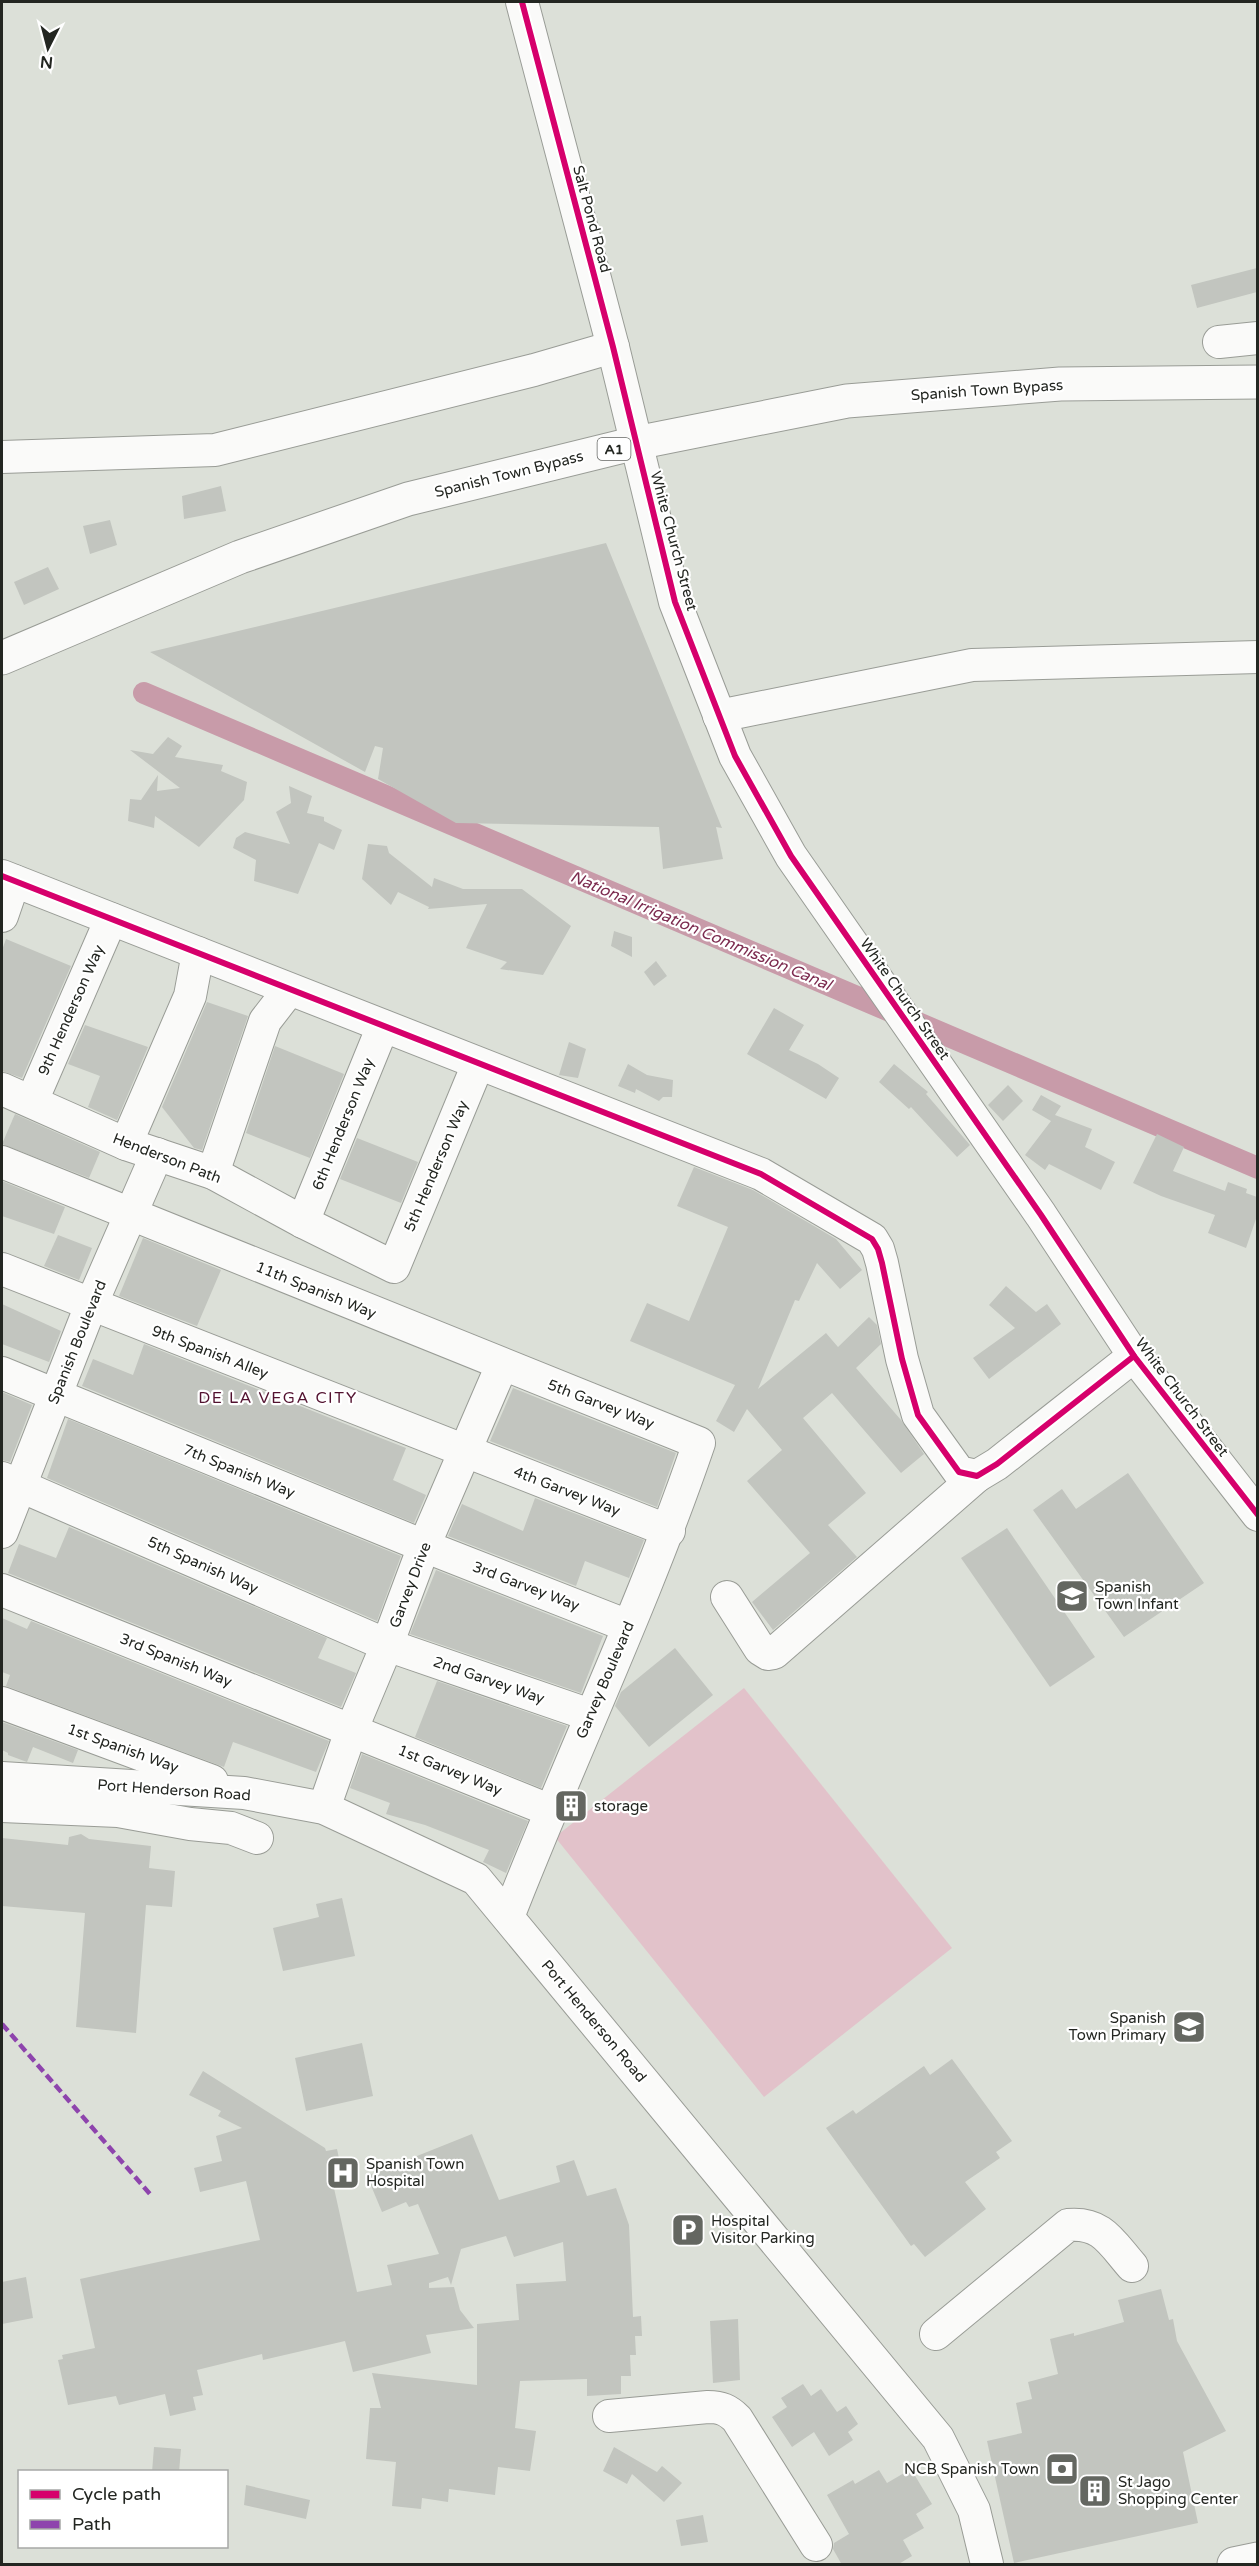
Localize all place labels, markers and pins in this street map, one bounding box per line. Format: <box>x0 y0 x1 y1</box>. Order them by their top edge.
school or university icon: Spanish Town Infant <box>1054 1578 1090 1614</box>
place label: Spanish Town Infant <box>1095 1578 1179 1613</box>
building icon: storage <box>553 1788 589 1824</box>
place label: storage <box>594 1797 648 1815</box>
place label: Spanish Town Primary <box>1068 2009 1166 2044</box>
school or university icon: Spanish Town Primary <box>1171 2009 1207 2045</box>
hospital icon: Spanish Town Hospital <box>325 2155 361 2191</box>
place label: Spanish Town Hospital <box>366 2155 464 2190</box>
parking icon: Hospital Visitor Parking <box>670 2212 706 2248</box>
place label: Hospital Visitor Parking <box>711 2212 815 2247</box>
bank icon: NCB Spanish Town <box>1044 2451 1080 2487</box>
place label: NCB Spanish Town <box>904 2460 1039 2478</box>
building icon: St Jago Shopping Center <box>1077 2473 1113 2509</box>
place label: St Jago Shopping Center <box>1118 2473 1238 2508</box>

